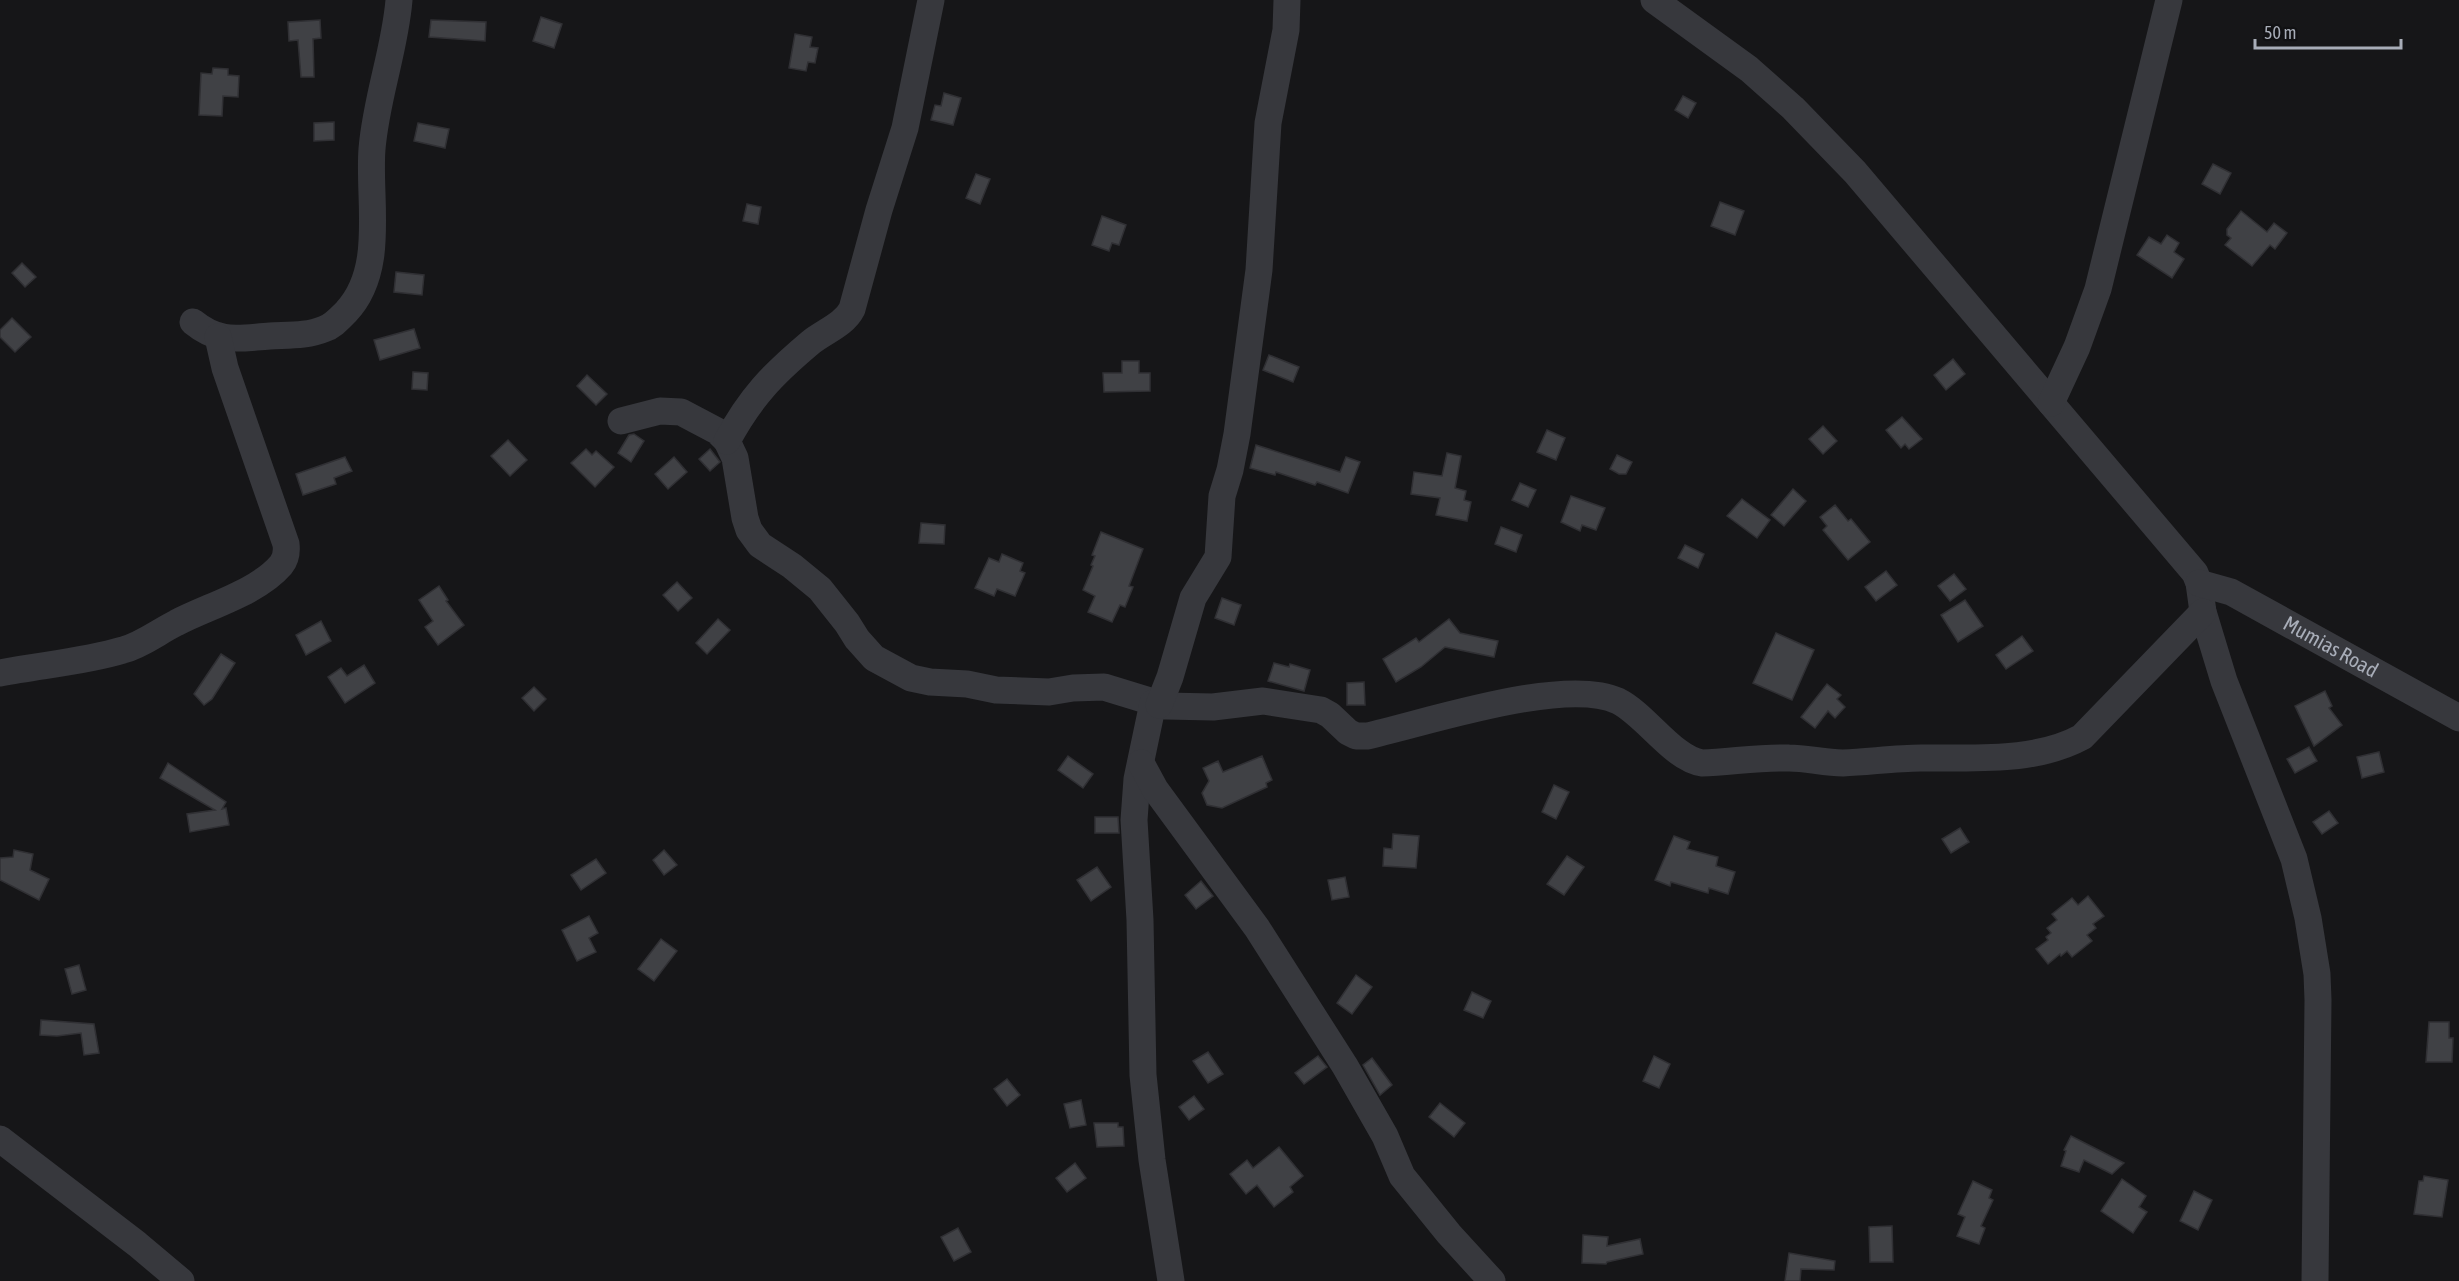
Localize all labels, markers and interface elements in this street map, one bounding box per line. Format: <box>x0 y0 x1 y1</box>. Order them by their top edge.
scale bar <box>2255 12 2400 50</box>
text: 50 m <box>2264 22 2296 43</box>
street label: Mumias Road <box>2280 610 2383 682</box>

